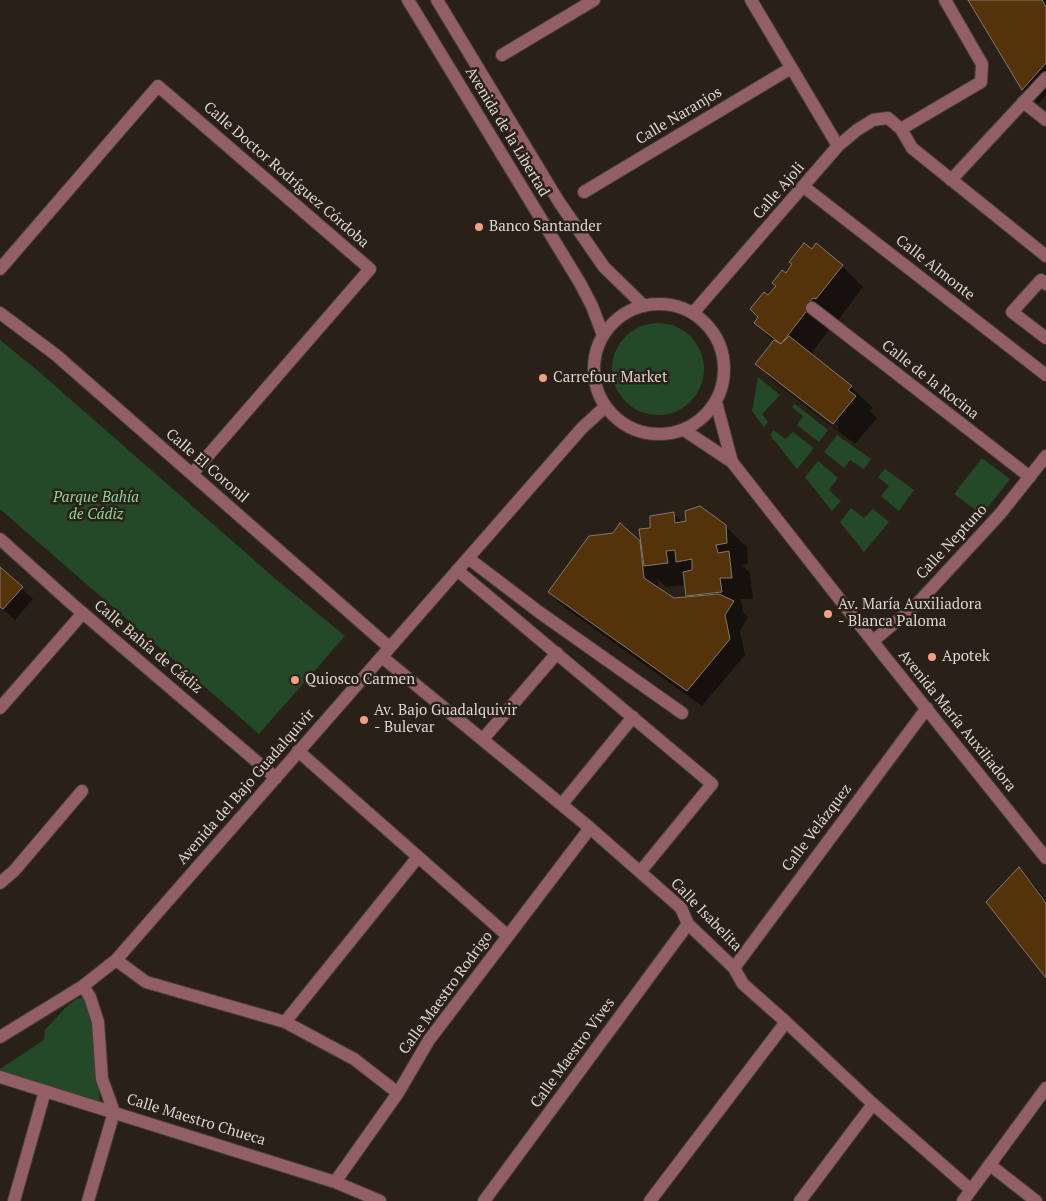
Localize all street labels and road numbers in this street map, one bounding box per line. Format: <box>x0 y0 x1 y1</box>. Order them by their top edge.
street label: Avenida de la Libertad <box>461 64 553 200</box>
street label: Calle Naranjos <box>633 83 725 149</box>
street label: Calle Doctor Rodríguez Córdoba <box>200 98 372 252</box>
street label: Calle Ajoli <box>749 159 809 223</box>
street label: Calle Almonte <box>892 232 978 304</box>
street label: Calle de la Rocina <box>878 337 982 423</box>
street label: Calle El Coronil <box>162 425 252 507</box>
street label: Calle Neptuno <box>913 501 991 583</box>
street label: Calle Bahía de Cádiz <box>90 596 206 698</box>
street label: Avenida María Auxiliadora <box>894 647 1020 795</box>
street label: Avenida del Bajo Guadalquivir <box>174 706 318 868</box>
street label: Calle Velázquez <box>778 781 856 875</box>
street label: Calle Isabelita <box>667 875 745 955</box>
street label: Calle Maestro Rodrigo <box>395 928 497 1058</box>
street label: Calle Maestro Vives <box>527 995 619 1111</box>
street label: Calle Maestro Chueca <box>124 1090 268 1150</box>

